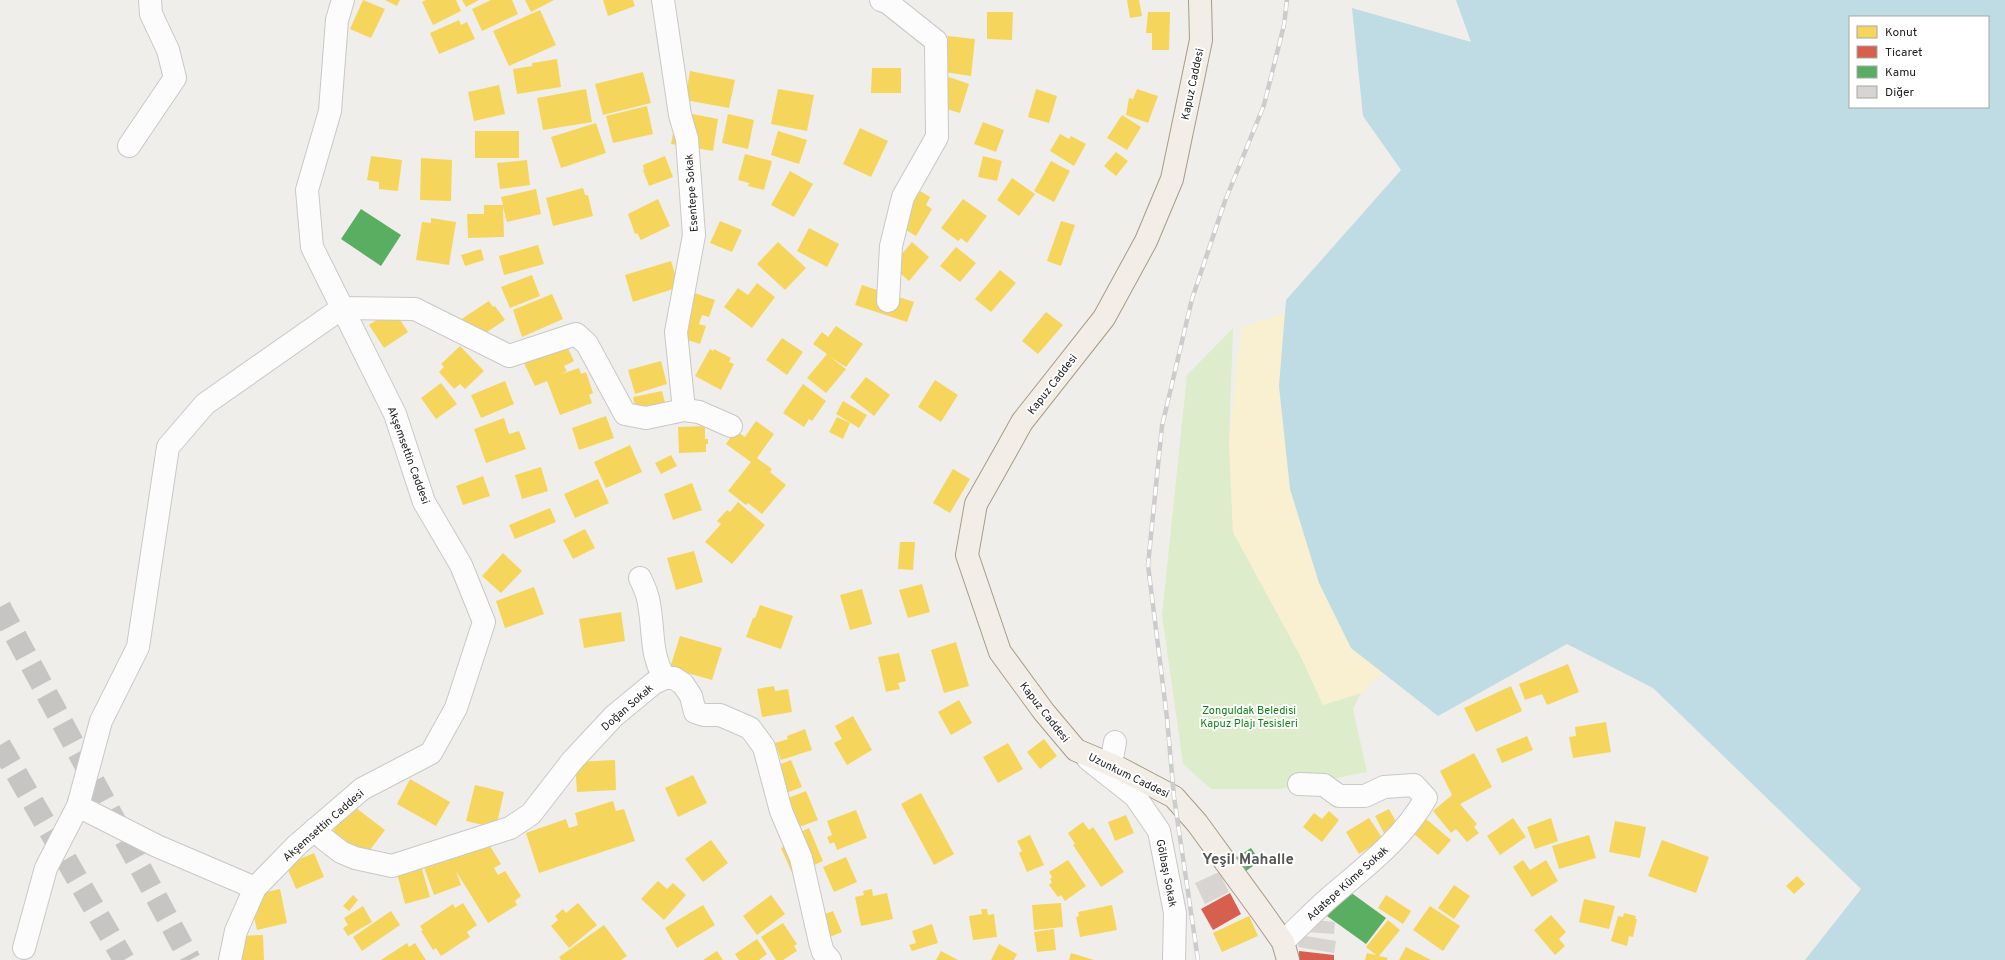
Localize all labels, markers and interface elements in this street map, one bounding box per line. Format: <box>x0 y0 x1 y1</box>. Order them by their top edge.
legend <box>1849 16 1989 108</box>
text: Konut <box>1885 25 1917 41</box>
text: Ticaret <box>1885 45 1923 61</box>
street label: Kapuz Caddesi <box>1179 47 1207 121</box>
text: Kamu <box>1885 65 1916 81</box>
text: Diğer <box>1885 85 1915 101</box>
street label: Esentepe Sokak <box>682 153 702 232</box>
street label: Kapuz Caddesi <box>1025 352 1081 418</box>
street label: Akşemsettin Caddesi <box>384 405 432 506</box>
street label: Kapuz Caddesi <box>1016 680 1072 746</box>
street label: Doğan Sokak <box>599 681 657 734</box>
park label: Zonguldak Beledisi Kapuz Plajı Tesisleri <box>1200 704 1298 731</box>
street label: Uzunkum Caddesi <box>1086 750 1171 802</box>
street label: Akşemsettin Caddesi <box>280 787 367 865</box>
street label: Gölbaşı Sokak <box>1153 838 1179 909</box>
street label: Adatepe Küme Sokak <box>1304 843 1392 924</box>
district label: Yeşil Mahalle <box>1202 851 1294 870</box>

